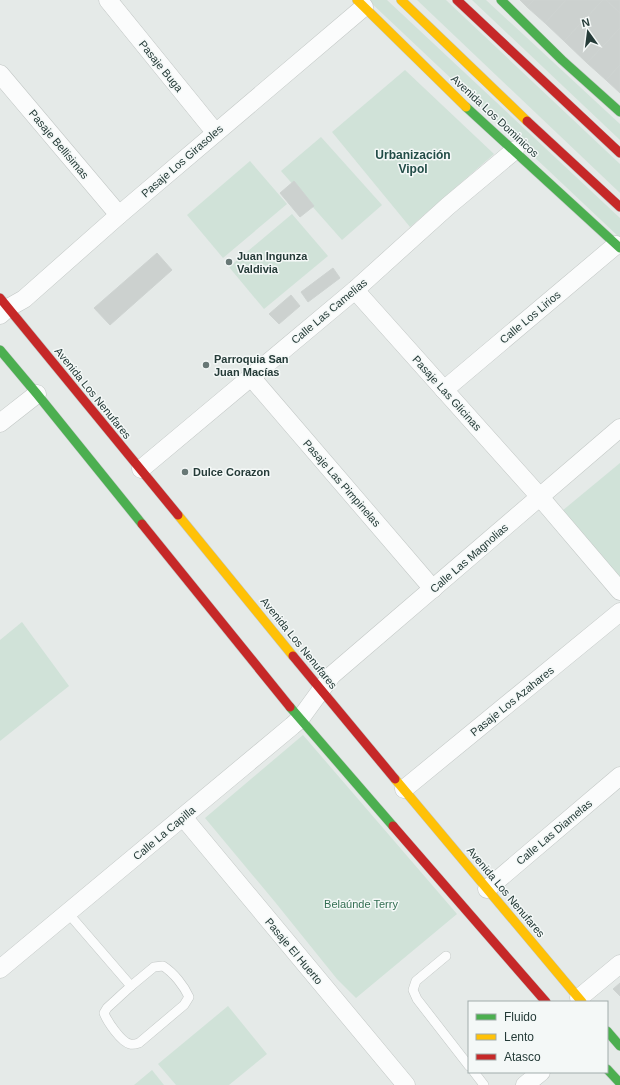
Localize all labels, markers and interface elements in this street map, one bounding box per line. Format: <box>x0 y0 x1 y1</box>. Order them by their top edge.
north arrow <box>568 12 608 52</box>
text: N <box>580 16 591 29</box>
street label: Pasaje Buga <box>137 38 186 95</box>
street label: Avenida Los Dominicos <box>449 72 541 160</box>
street label: Pasaje Bellisimas <box>27 107 92 181</box>
street label: Pasaje Los Girasoles <box>139 122 226 200</box>
district label: Urbanización Vipol <box>375 148 451 176</box>
place label: Juan Ingunza Valdivia <box>237 250 308 275</box>
marker: Juan Ingunza Valdivia <box>224 257 234 267</box>
street label: Calle Las Camelias <box>289 276 370 346</box>
street label: Calle Los Lirios <box>497 288 563 346</box>
street label: Avenida Los Nenufares <box>52 345 134 442</box>
place label: Parroquia San Juan Macías <box>214 353 289 378</box>
street label: Pasaje Las Glicinas <box>410 353 484 433</box>
marker: Parroquia San Juan Macías <box>201 360 211 370</box>
street label: Pasaje Las Pimpinelas <box>301 437 383 529</box>
place label: Dulce Corazon <box>193 466 270 478</box>
marker: Dulce Corazon <box>180 467 190 477</box>
street label: Calle Las Magnolias <box>428 521 511 595</box>
street label: Avenida Los Nenufares <box>258 595 340 692</box>
street label: Pasaje Los Azahares <box>468 664 556 738</box>
street label: Calle Las Diamelas <box>514 797 595 867</box>
street label: Calle La Capilla <box>131 803 198 862</box>
street label: Avenida Los Nenufares <box>465 844 548 940</box>
park label: Belaúnde Terry <box>324 898 398 910</box>
street label: Pasaje El Huerto <box>263 916 325 986</box>
legend <box>468 1001 608 1073</box>
text: Fluido <box>504 1010 537 1024</box>
text: Lento <box>504 1030 534 1044</box>
text: Atasco <box>504 1050 541 1064</box>

